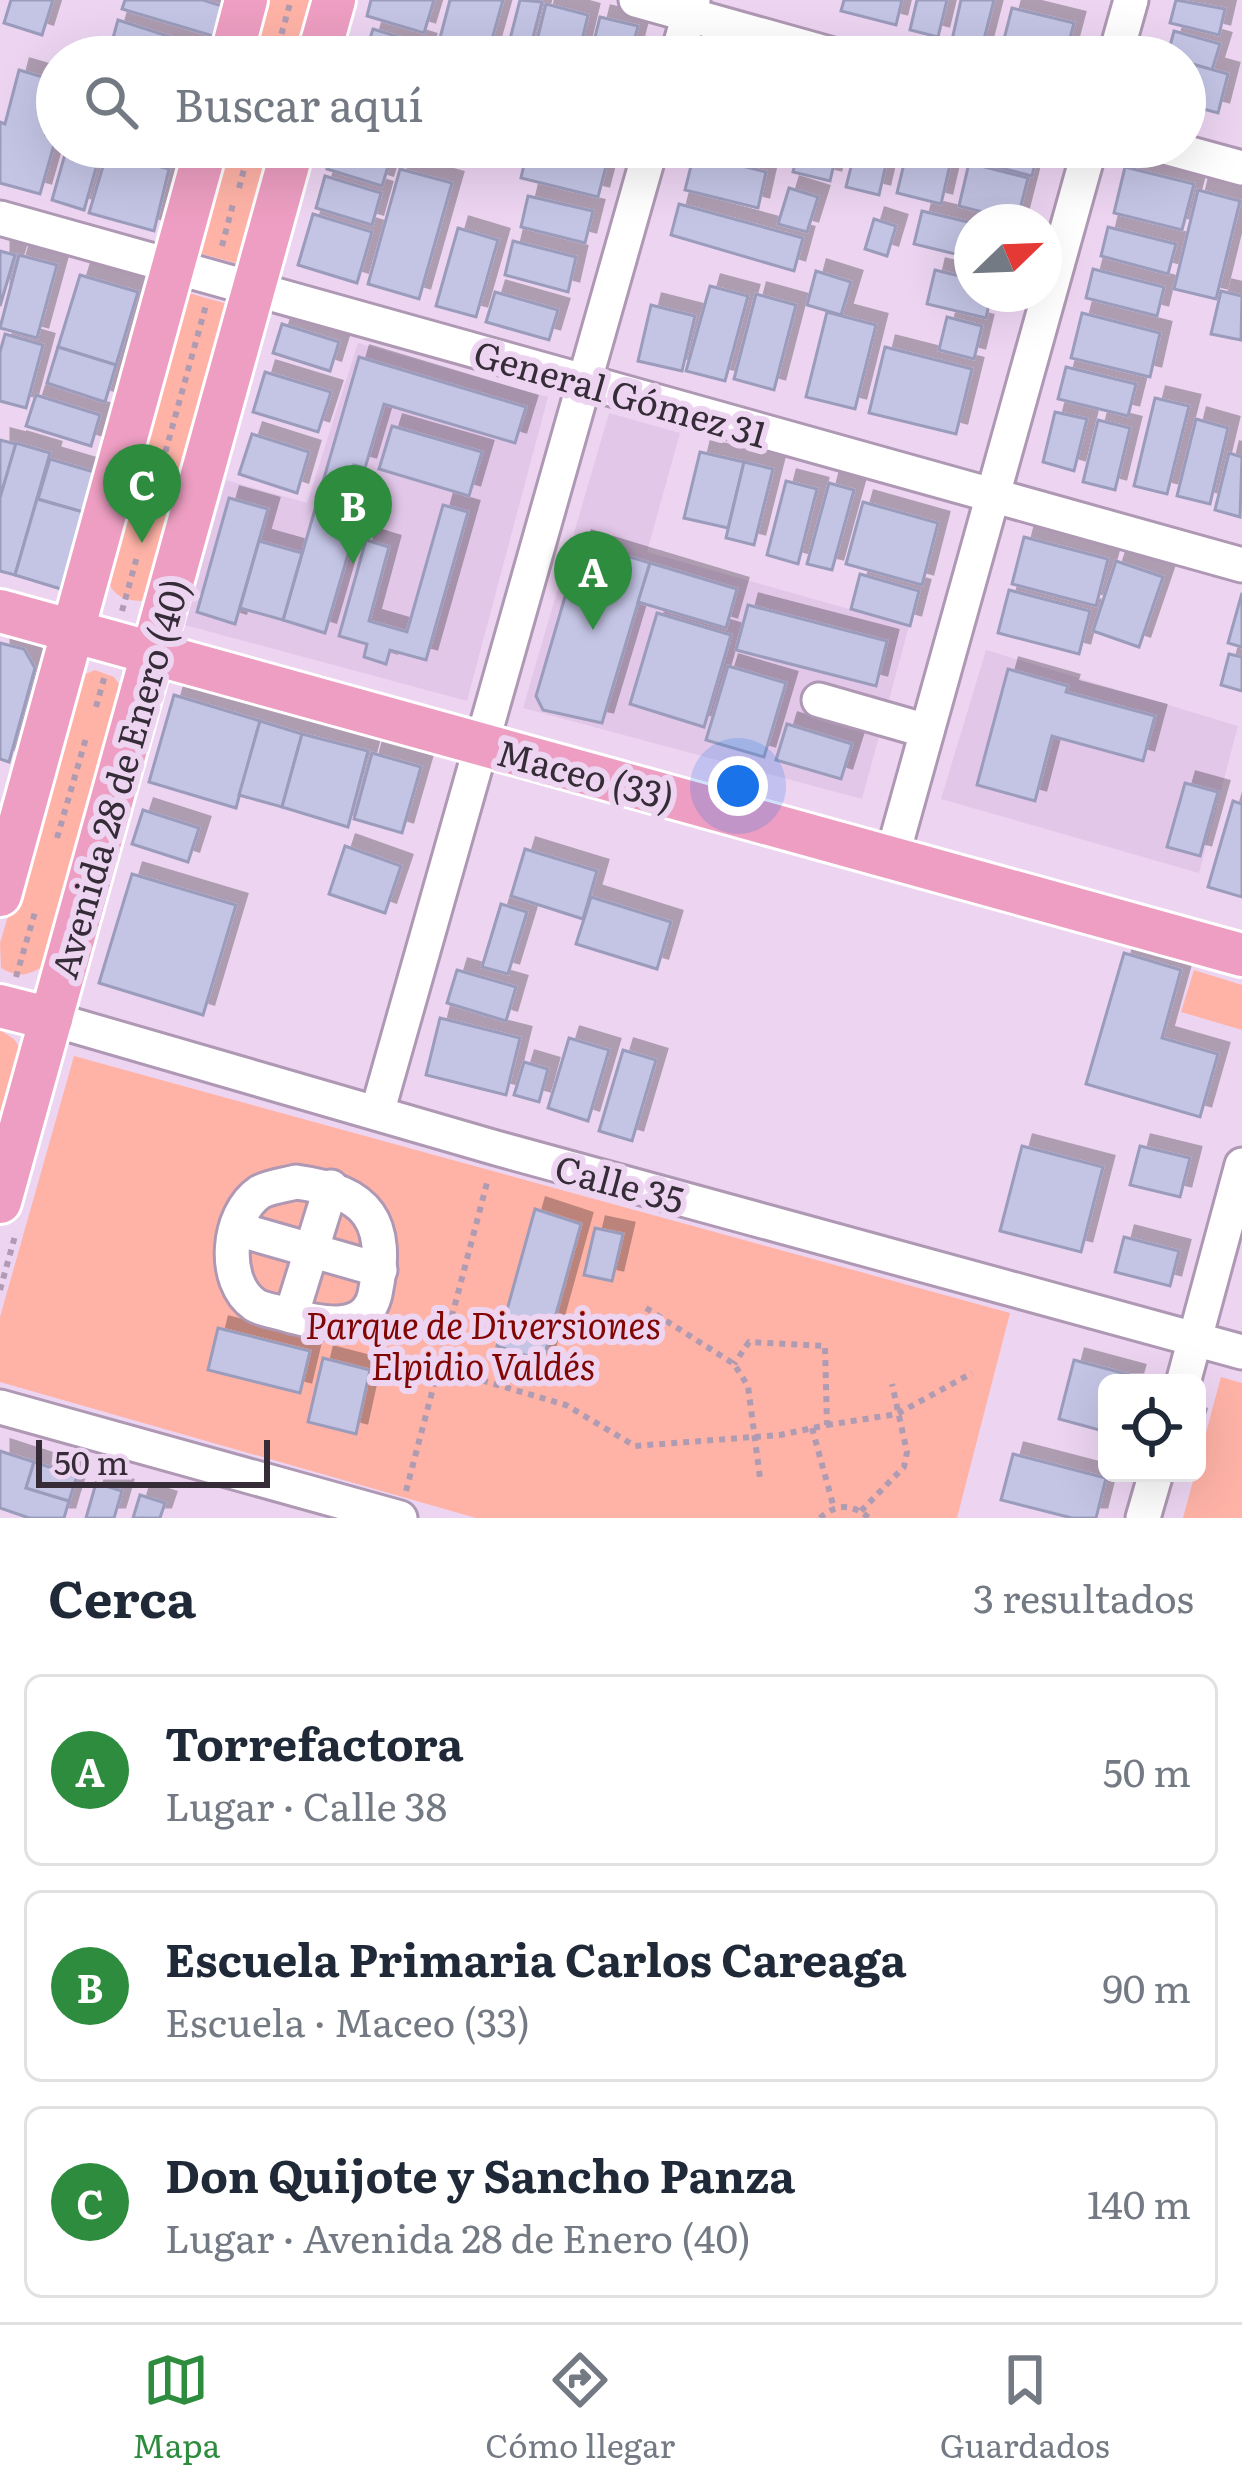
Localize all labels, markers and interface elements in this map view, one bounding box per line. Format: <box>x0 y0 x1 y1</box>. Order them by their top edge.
search box <box>36 36 1206 168</box>
icon: search <box>78 69 144 135</box>
text: Buscar aquí <box>174 69 423 136</box>
north arrow <box>954 204 1062 312</box>
street label: General Gómez 31 <box>468 325 774 459</box>
pin: C <box>103 444 181 543</box>
pin: B <box>314 465 392 564</box>
pin: A <box>554 531 632 630</box>
street label: Avenida 28 de Enero (40) <box>36 572 200 984</box>
street label: Maceo (33) <box>492 724 680 822</box>
your location <box>708 756 768 816</box>
street label: Calle 35 <box>550 1139 690 1225</box>
park label: Parque de Diversiones Elpidio Valdés <box>305 1297 661 1391</box>
map controls <box>1098 1374 1206 1482</box>
button: locate <box>1098 1374 1206 1482</box>
scale bar <box>36 1434 270 1487</box>
text: 50 m <box>54 1436 128 1485</box>
text: Cerca <box>48 1558 196 1634</box>
text: 3 resultados <box>973 1567 1194 1625</box>
text: Torrefactora <box>165 1708 464 1775</box>
text: A <box>75 1741 105 1799</box>
text: 50 m <box>1103 1741 1191 1799</box>
text: Lugar · Calle 38 <box>165 1775 447 1833</box>
text: Escuela Primaria Carlos Careaga <box>165 1924 906 1991</box>
text: B <box>77 1957 103 2015</box>
text: 90 m <box>1102 1957 1191 2015</box>
text: Escuela · Maceo (33) <box>165 1991 530 2049</box>
text: Don Quijote y Sancho Panza <box>165 2140 795 2207</box>
text: C <box>76 2173 104 2231</box>
text: 140 m <box>1087 2173 1191 2231</box>
text: Lugar · Avenida 28 de Enero (40) <box>165 2207 751 2265</box>
tab: Mapa <box>132 2347 220 2468</box>
tab: Cómo llegar <box>485 2347 675 2468</box>
tab: Guardados <box>940 2347 1110 2468</box>

